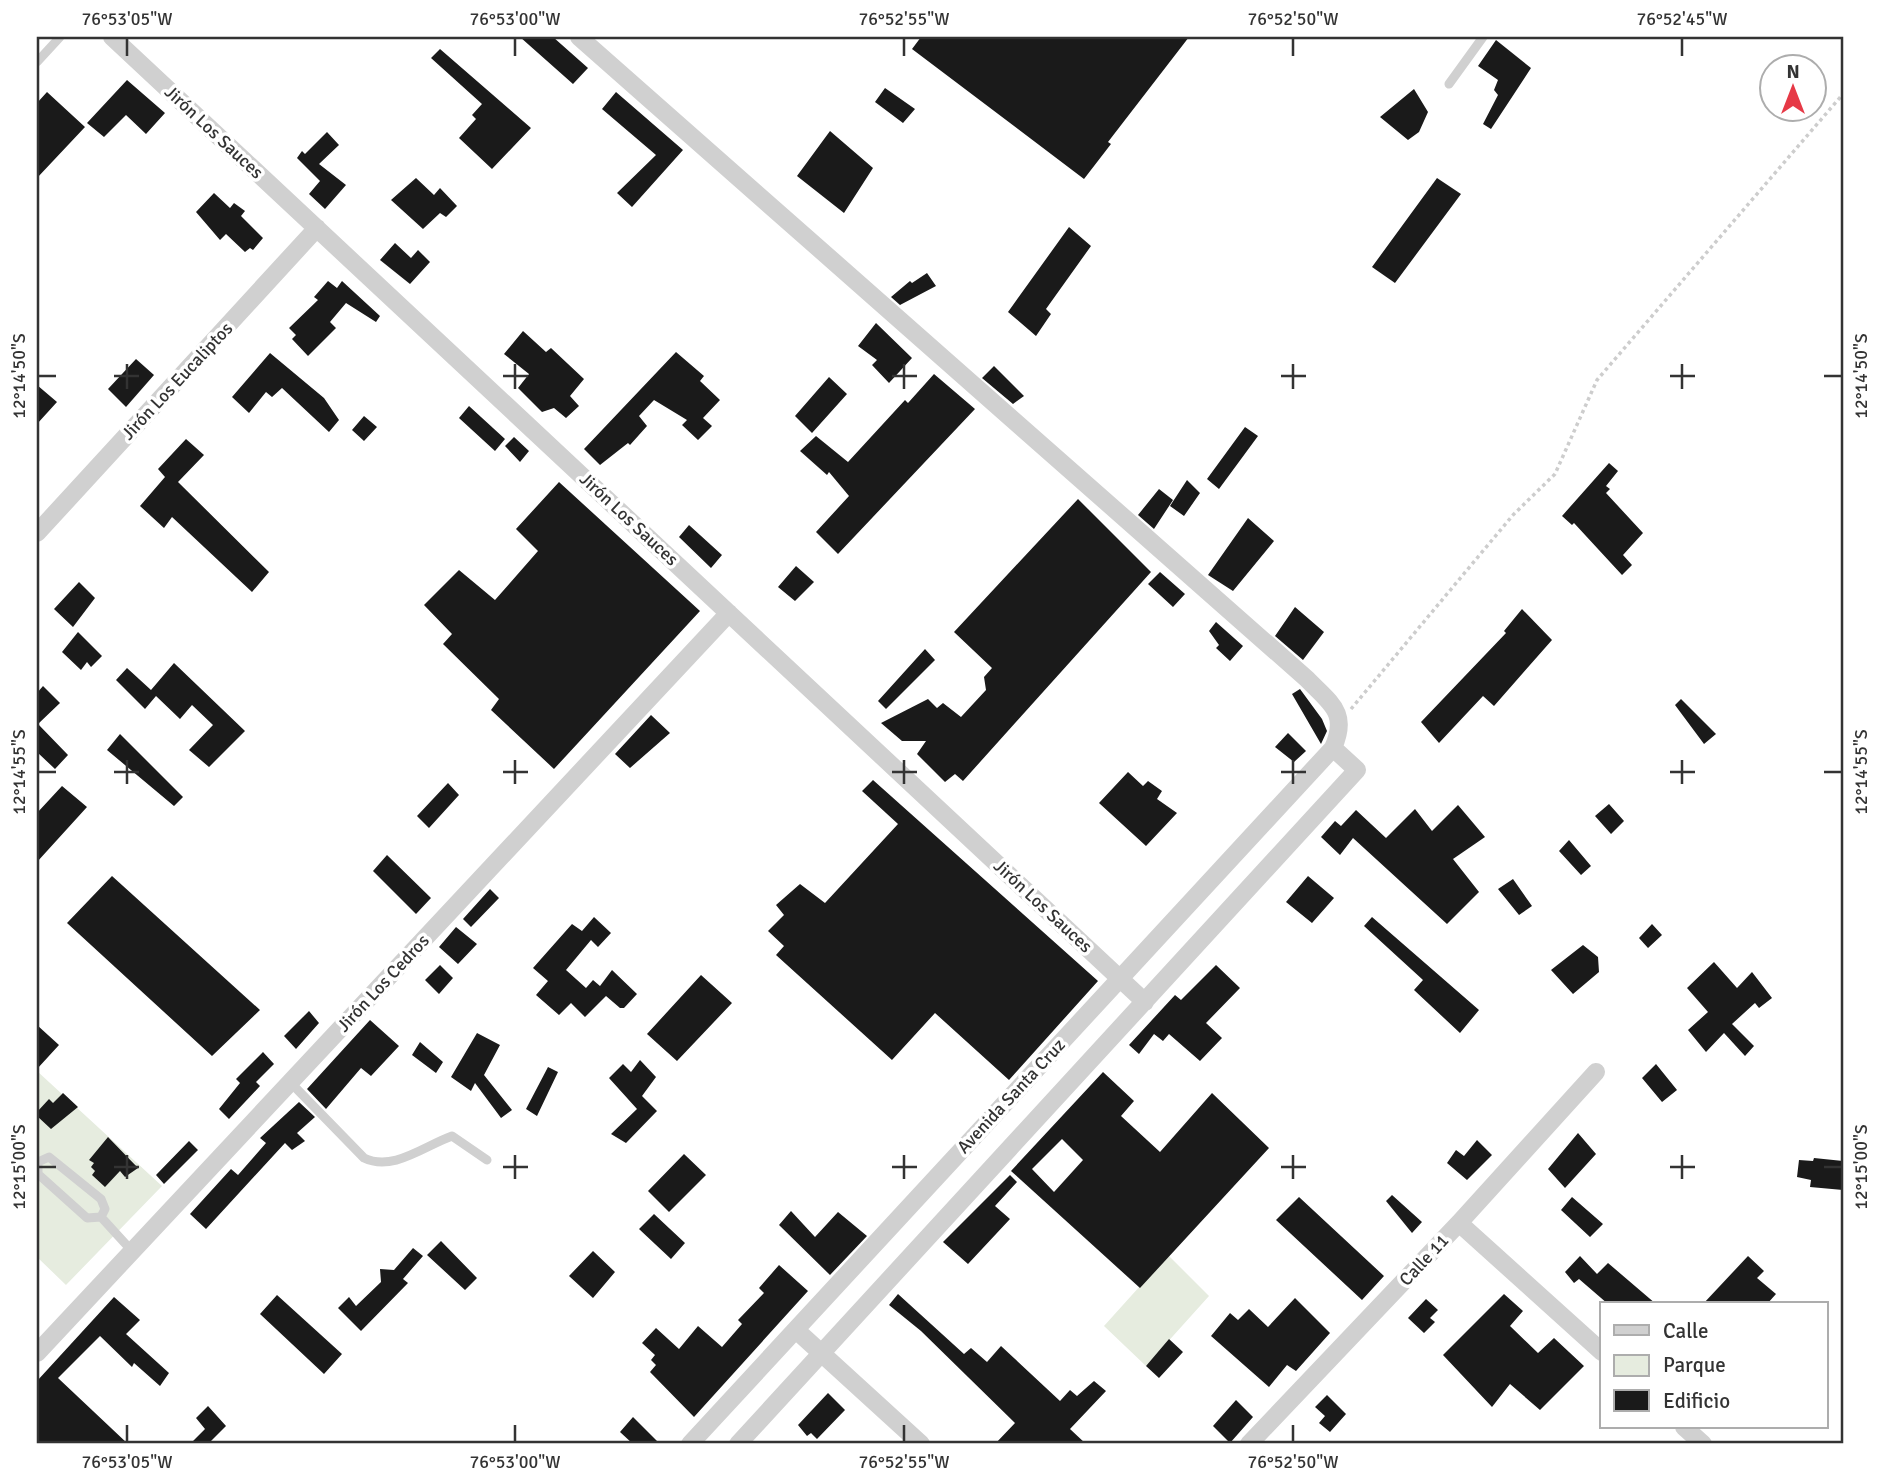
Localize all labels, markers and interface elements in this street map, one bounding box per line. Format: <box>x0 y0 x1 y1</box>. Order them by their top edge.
text: 76°53'05"W <box>82 8 172 30</box>
text: 76°53'00"W <box>470 8 560 30</box>
text: 76°52'55"W <box>859 8 949 30</box>
text: 76°52'50"W <box>1248 8 1338 30</box>
text: 76°52'45"W <box>1637 8 1727 30</box>
north arrow <box>1758 52 1828 122</box>
text: N <box>1786 60 1800 84</box>
street label: Jirón Los Sauces <box>160 81 268 183</box>
street label: Jirón Los Eucaliptos <box>117 318 237 444</box>
text: 12°14'50"S <box>8 333 30 419</box>
text: 12°14'50"S <box>1850 333 1872 419</box>
street label: Jirón Los Sauces <box>575 468 683 570</box>
text: 12°14'55"S <box>8 729 30 815</box>
text: 12°14'55"S <box>1850 729 1872 815</box>
street label: Jirón Los Sauces <box>989 855 1097 957</box>
street label: Jirón Los Cedros <box>332 930 434 1036</box>
street label: Avenida Santa Cruz <box>952 1034 1070 1158</box>
text: 12°15'00"S <box>8 1124 30 1210</box>
text: 12°15'00"S <box>1850 1124 1872 1210</box>
street label: Calle 11 <box>1395 1230 1453 1290</box>
legend <box>1600 1302 1828 1428</box>
text: Calle <box>1663 1318 1709 1344</box>
text: Parque <box>1663 1352 1726 1378</box>
text: Edificio <box>1663 1388 1730 1414</box>
text: 76°53'05"W <box>82 1451 172 1473</box>
text: 76°53'00"W <box>470 1451 560 1473</box>
text: 76°52'55"W <box>859 1451 949 1473</box>
text: 76°52'50"W <box>1248 1451 1338 1473</box>

